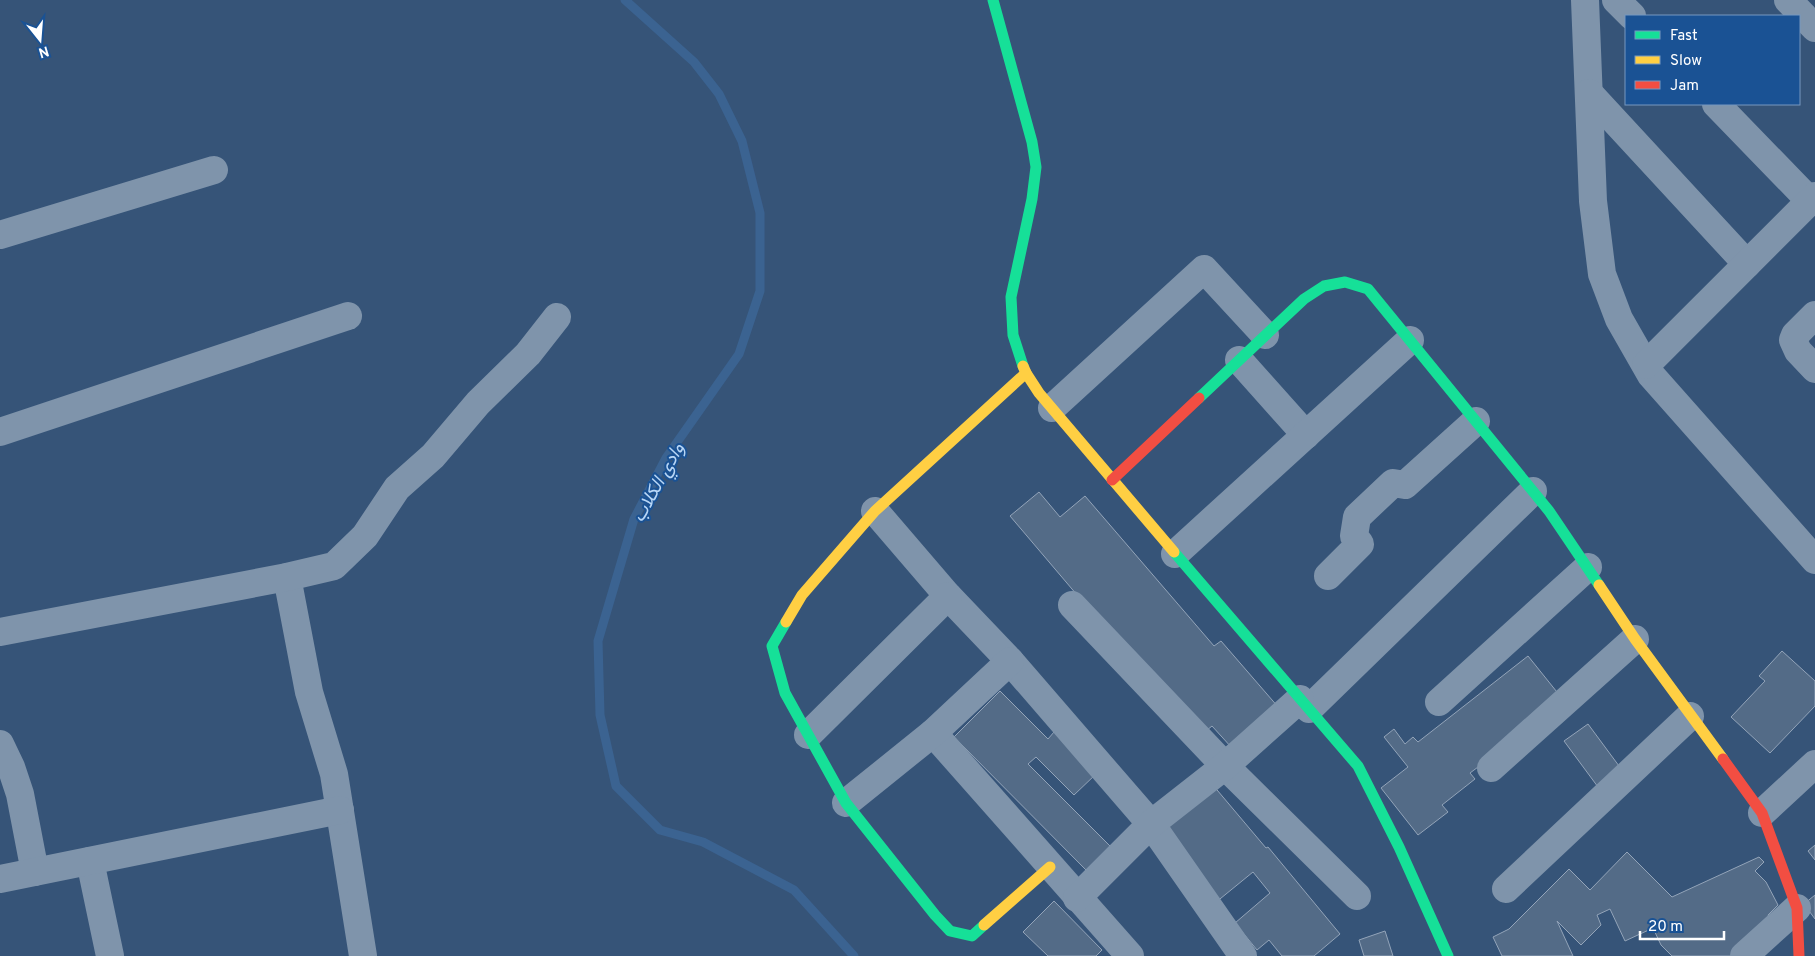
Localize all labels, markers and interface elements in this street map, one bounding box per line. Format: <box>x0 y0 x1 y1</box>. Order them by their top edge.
north arrow <box>15 15 65 65</box>
legend <box>1625 15 1800 105</box>
text: Fast <box>1670 27 1698 46</box>
text: N <box>36 41 51 61</box>
text: Slow <box>1670 52 1702 71</box>
text: Jam <box>1670 77 1699 96</box>
water label: وادي الكلاب <box>627 438 692 528</box>
scale bar <box>1640 908 1724 940</box>
text: 20 m <box>1648 918 1683 937</box>

